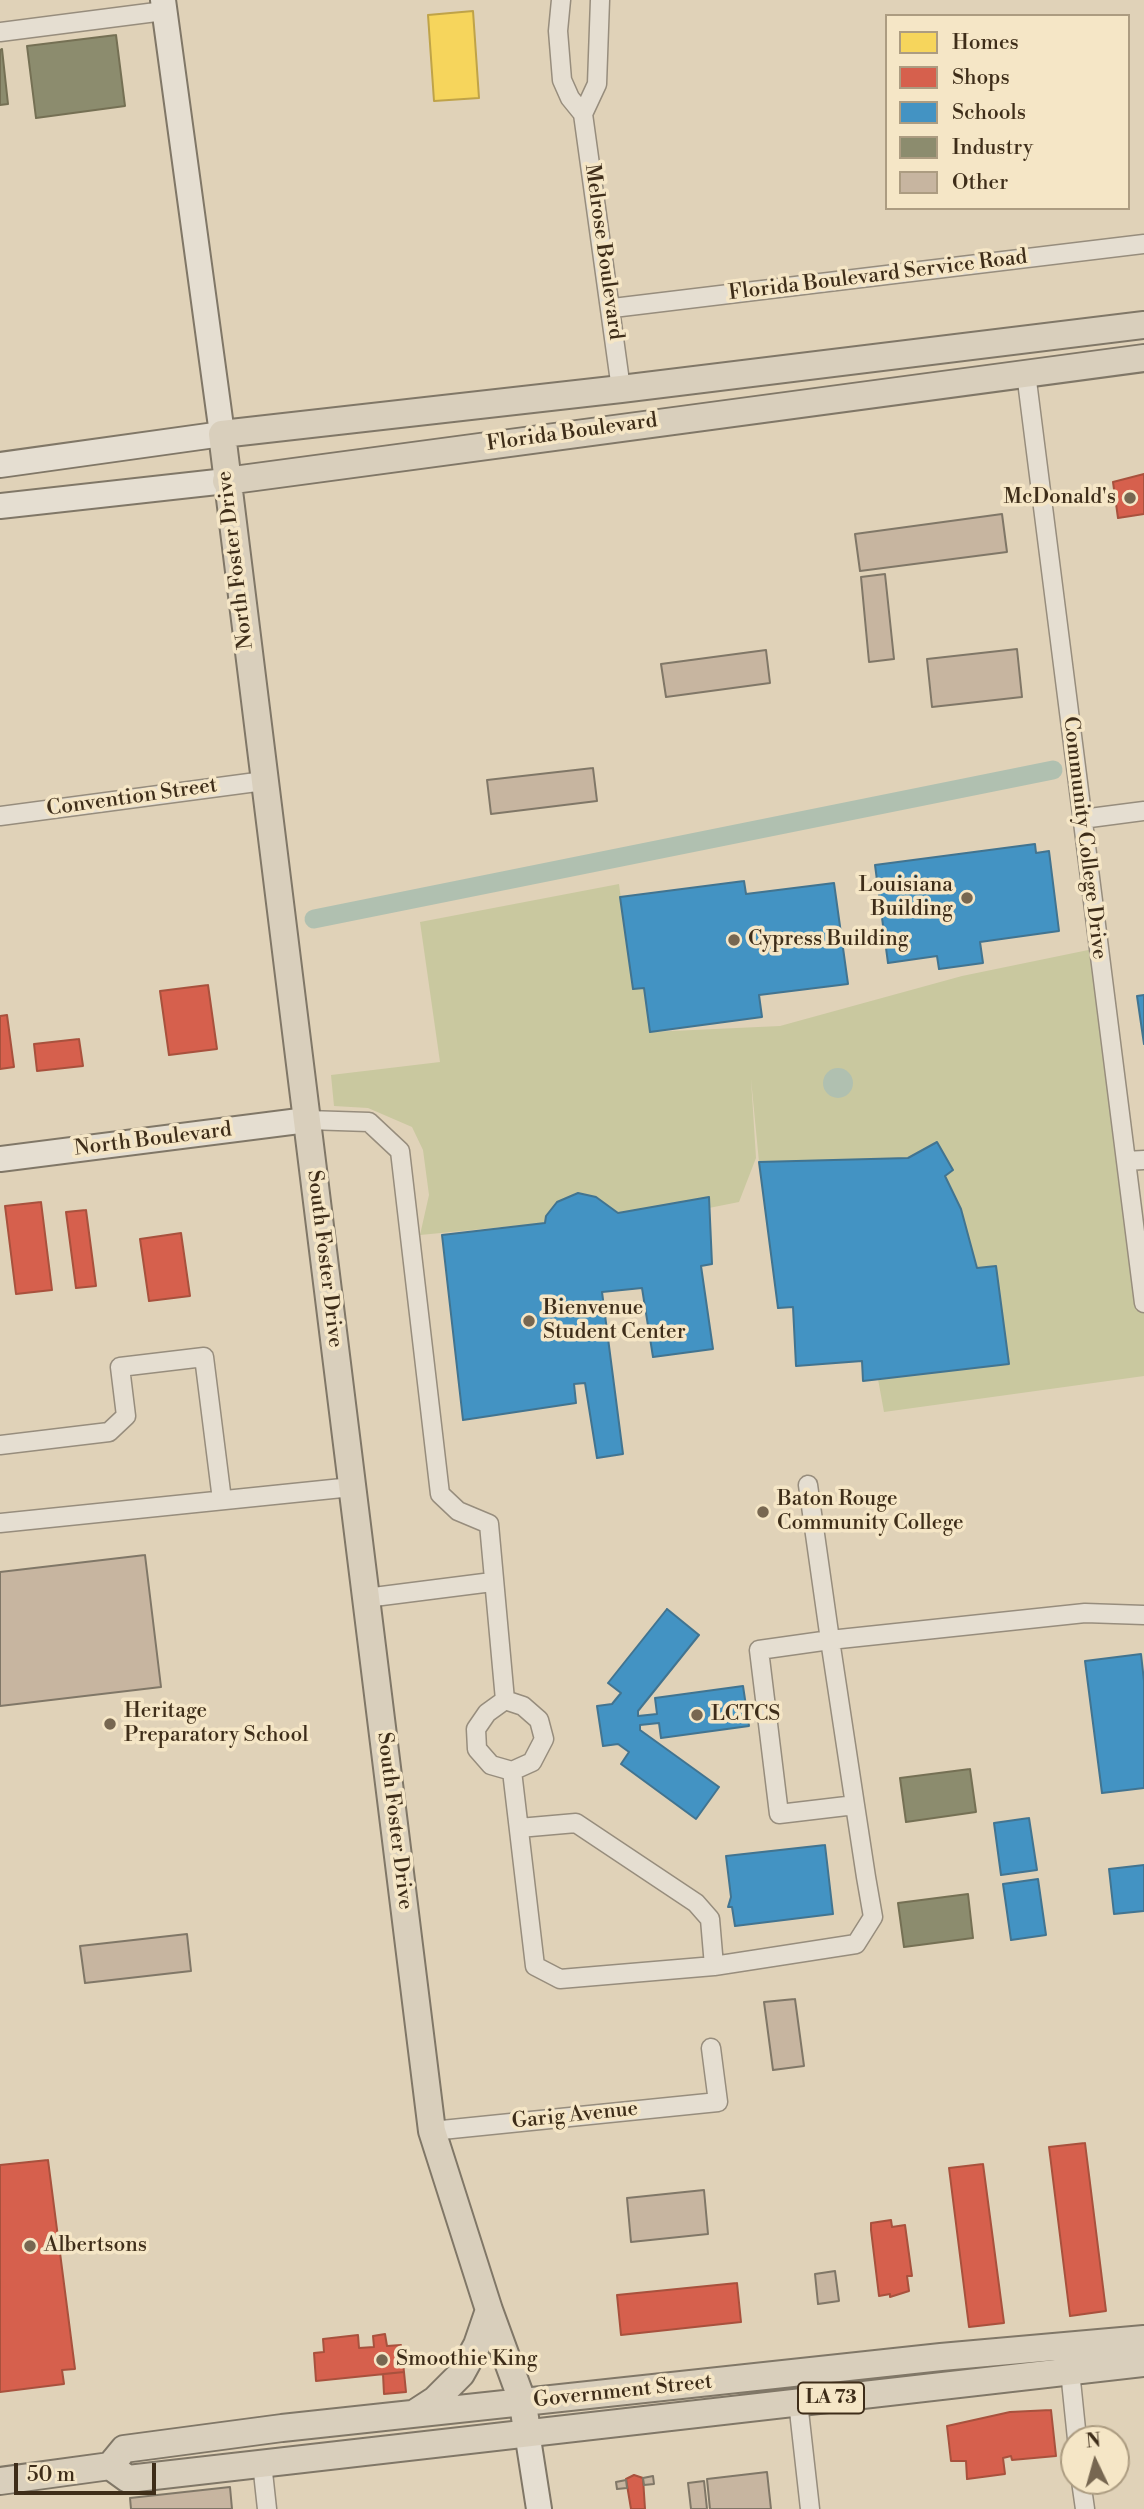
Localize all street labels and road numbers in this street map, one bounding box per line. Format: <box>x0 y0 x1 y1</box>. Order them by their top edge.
street label: Melrose Boulevard <box>578 162 628 342</box>
street label: Florida Boulevard Service Road <box>727 245 1029 307</box>
street label: Florida Boulevard <box>485 409 659 457</box>
street label: North Foster Drive <box>213 469 259 651</box>
street label: Community College Drive <box>1057 715 1111 961</box>
street label: Convention Street <box>45 774 219 822</box>
street label: North Boulevard <box>73 1118 233 1162</box>
street label: South Foster Drive <box>301 1169 347 1349</box>
street label: South Foster Drive <box>371 1731 417 1911</box>
street label: Garig Avenue <box>511 2097 639 2135</box>
street label: Government Street <box>532 2370 714 2414</box>
road number: LA 73 <box>798 2382 864 2414</box>

